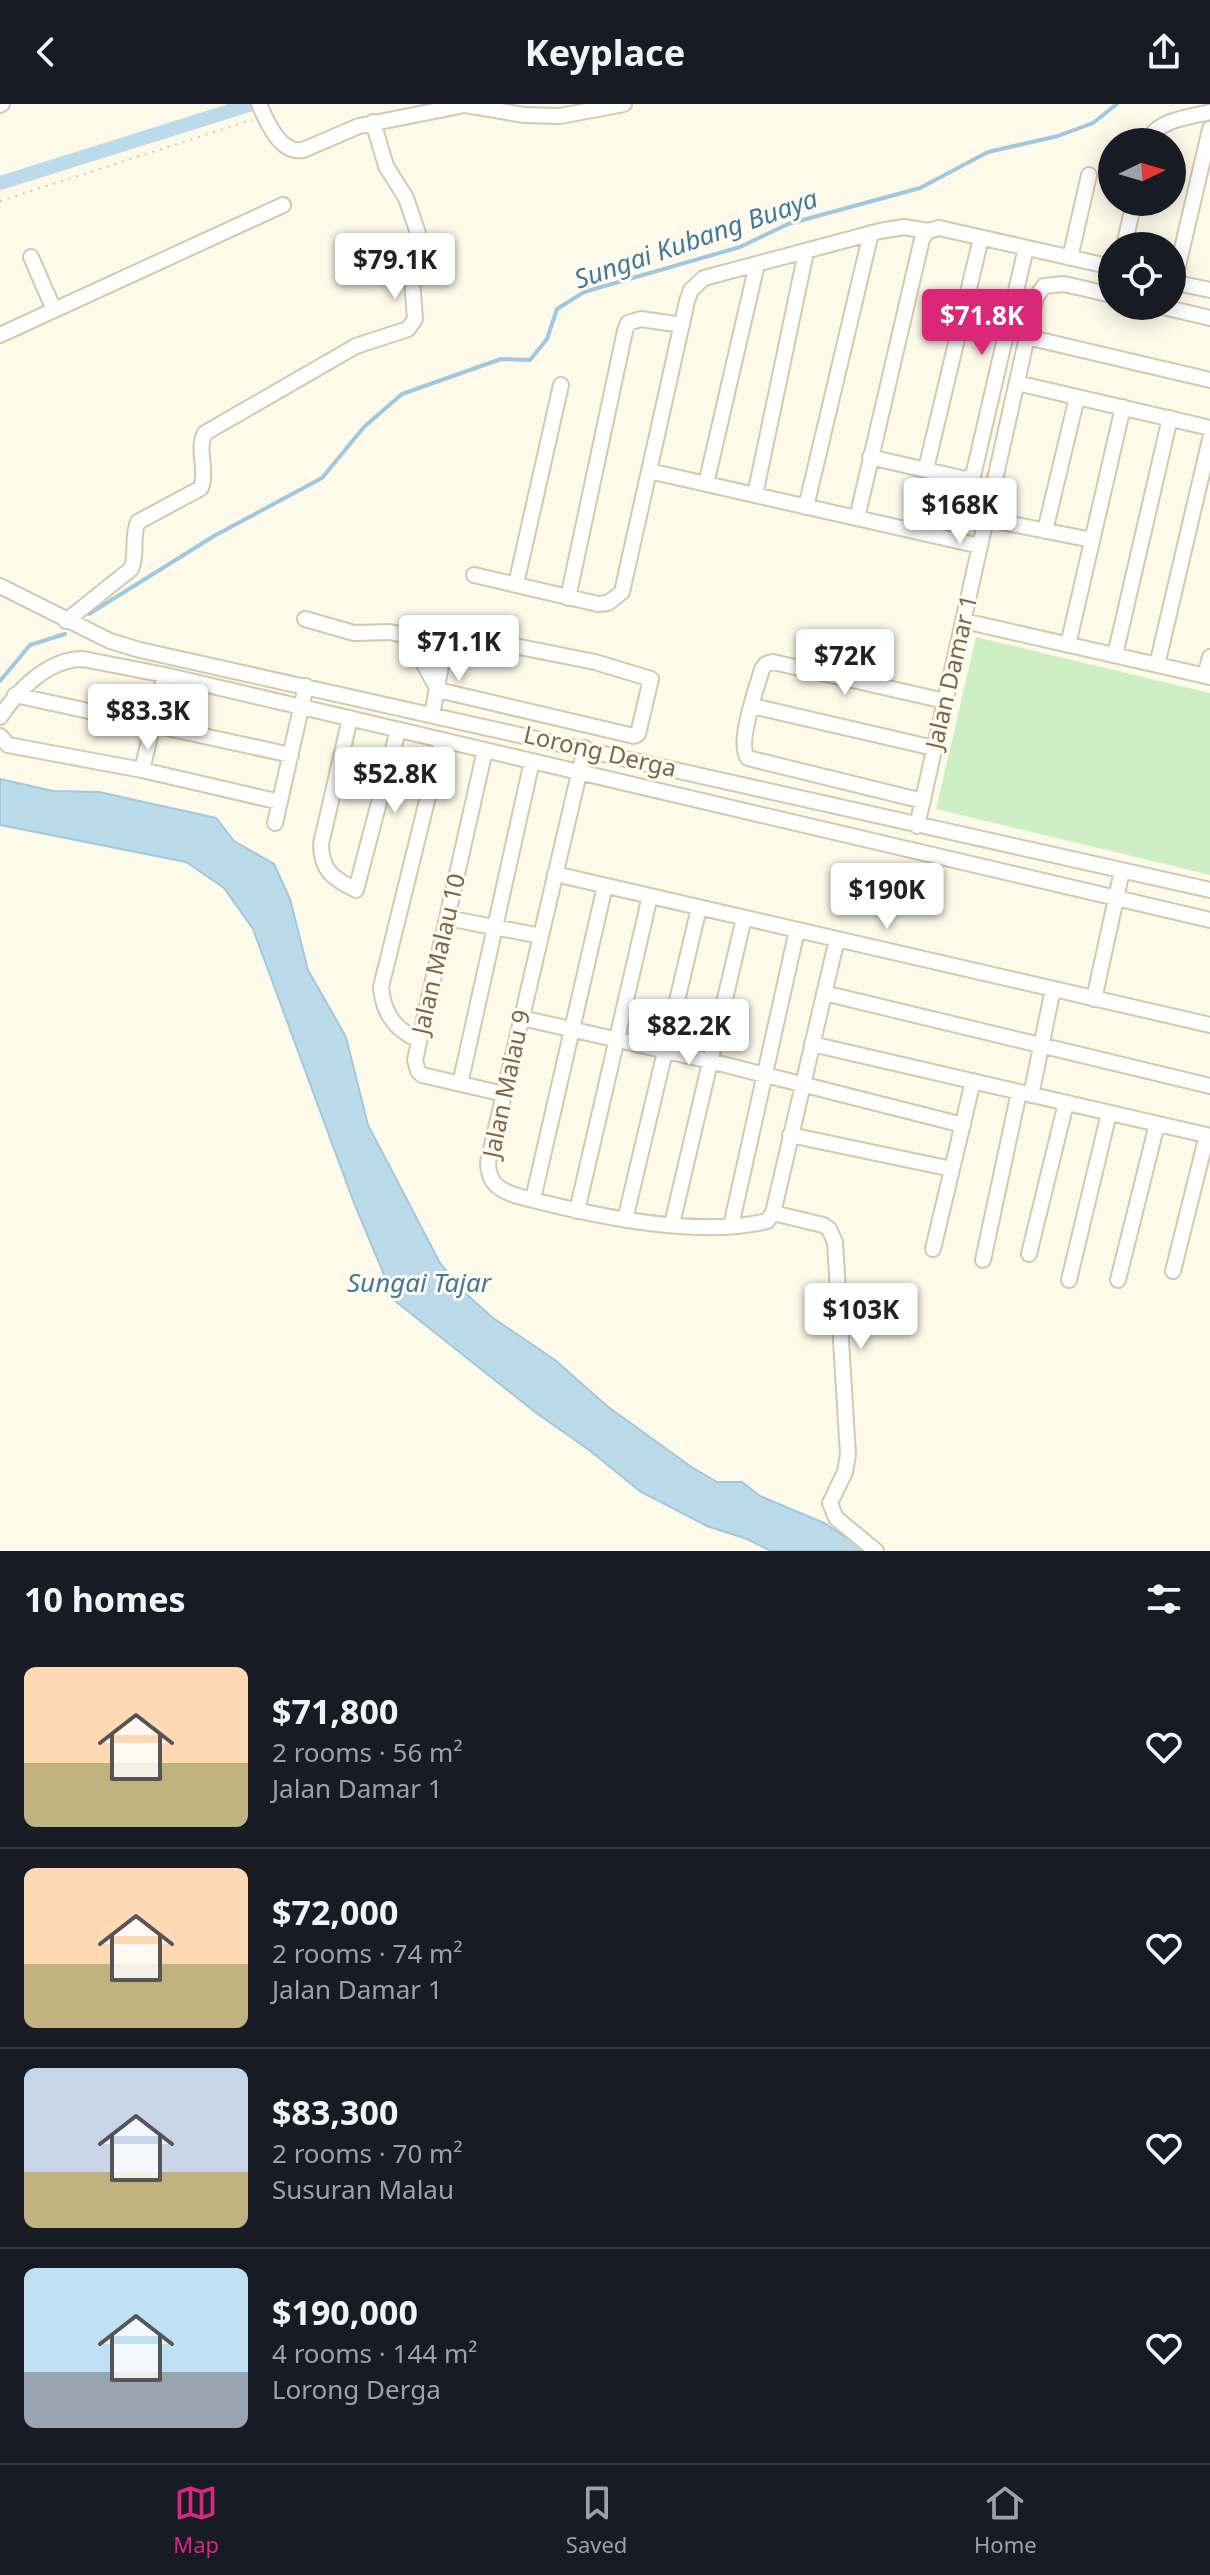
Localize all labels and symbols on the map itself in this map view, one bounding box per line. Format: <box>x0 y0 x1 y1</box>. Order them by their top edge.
north arrow <box>1098 128 1186 216</box>
water label: Sungai Kubang Buaya <box>569 179 822 297</box>
pin: $79.1K <box>330 233 460 301</box>
pin: $71.8K <box>917 289 1047 357</box>
pin: $168K <box>904 478 1016 546</box>
street label: Jalan Damar 1 <box>916 591 984 754</box>
pin: $71.1K <box>394 615 524 683</box>
pin: $72K <box>798 629 892 697</box>
pin: $83.3K <box>83 684 213 752</box>
street label: Lorong Derga <box>521 717 680 784</box>
pin: $52.8K <box>330 747 460 815</box>
pin: $190K <box>831 863 943 931</box>
street label: Jalan Malau 10 <box>403 870 472 1039</box>
pin: $82.2K <box>624 999 754 1067</box>
street label: Jalan Malau 9 <box>473 1007 537 1163</box>
water label: Sungai Tajar <box>347 1264 493 1300</box>
pin: $103K <box>805 1283 917 1351</box>

